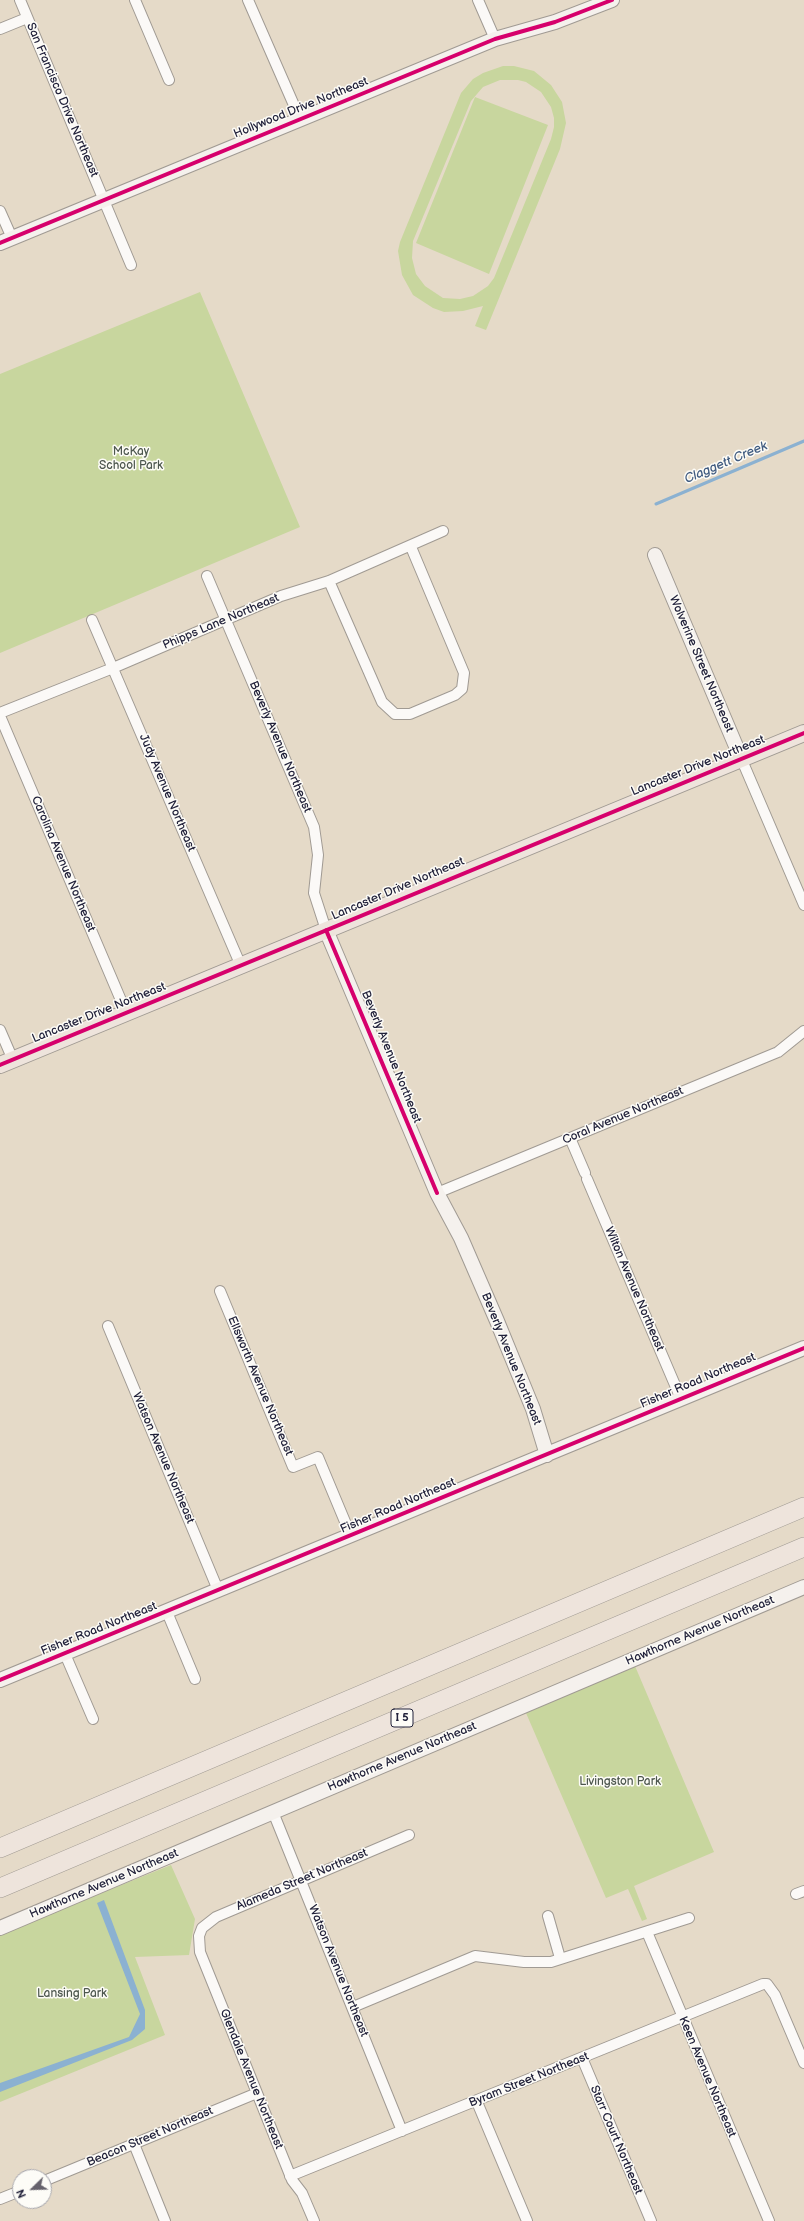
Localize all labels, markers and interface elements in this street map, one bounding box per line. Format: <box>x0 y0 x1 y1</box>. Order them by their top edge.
street label: San Francisco Drive Northeast <box>23 21 101 179</box>
street label: Hollywood Drive Northeast <box>232 74 370 142</box>
water label: Claggett Creek <box>682 438 770 488</box>
park label: McKay School Park <box>99 445 163 473</box>
street label: Phipps Lane Northeast <box>161 591 281 653</box>
street label: Wolverine Street Northeast <box>666 593 736 735</box>
street label: Beverly Avenue Northeast <box>246 679 314 815</box>
street label: Judy Avenue Northeast <box>136 732 198 854</box>
street label: Lancaster Drive Northeast <box>629 733 767 799</box>
street label: Carolina Avenue Northeast <box>28 794 98 934</box>
street label: Lancaster Drive Northeast <box>329 854 467 924</box>
street label: Lancaster Drive Northeast <box>30 980 168 1046</box>
street label: Beverly Avenue Northeast <box>358 989 424 1125</box>
street label: Coral Avenue Northeast <box>560 1084 686 1148</box>
street label: Wilton Avenue Northeast <box>601 1225 667 1353</box>
street label: Beverly Avenue Northeast <box>478 1291 544 1427</box>
street label: Ellsworth Avenue Northeast <box>224 1314 296 1458</box>
street label: Fisher Road Northeast <box>638 1350 758 1412</box>
street label: Watson Avenue Northeast <box>129 1390 197 1526</box>
street label: Fisher Road Northeast <box>338 1475 458 1537</box>
street label: Hawthorne Avenue Northeast <box>624 1593 776 1669</box>
street label: Fisher Road Northeast <box>39 1599 159 1659</box>
road number: I 5 <box>391 1709 413 1727</box>
street label: Hawthorne Avenue Northeast <box>326 1719 478 1795</box>
park label: Livingston Park <box>579 1775 661 1789</box>
street label: Hawthorne Avenue Northeast <box>28 1846 180 1922</box>
street label: Alameda Street Northeast <box>234 1846 370 1914</box>
street label: Watson Avenue Northeast <box>305 1903 371 2039</box>
park label: Lansing Park <box>37 1987 107 2001</box>
street label: Glendale Avenue Northeast <box>216 2007 286 2151</box>
street label: Keen Avenue Northeast <box>675 2015 739 2139</box>
street label: Byram Street Northeast <box>467 2049 591 2111</box>
street label: Starr Court Northeast <box>587 2083 645 2197</box>
street label: Beacon Street Northeast <box>85 2104 215 2170</box>
north arrow <box>12 2169 52 2209</box>
text: N <box>14 2187 29 2200</box>

